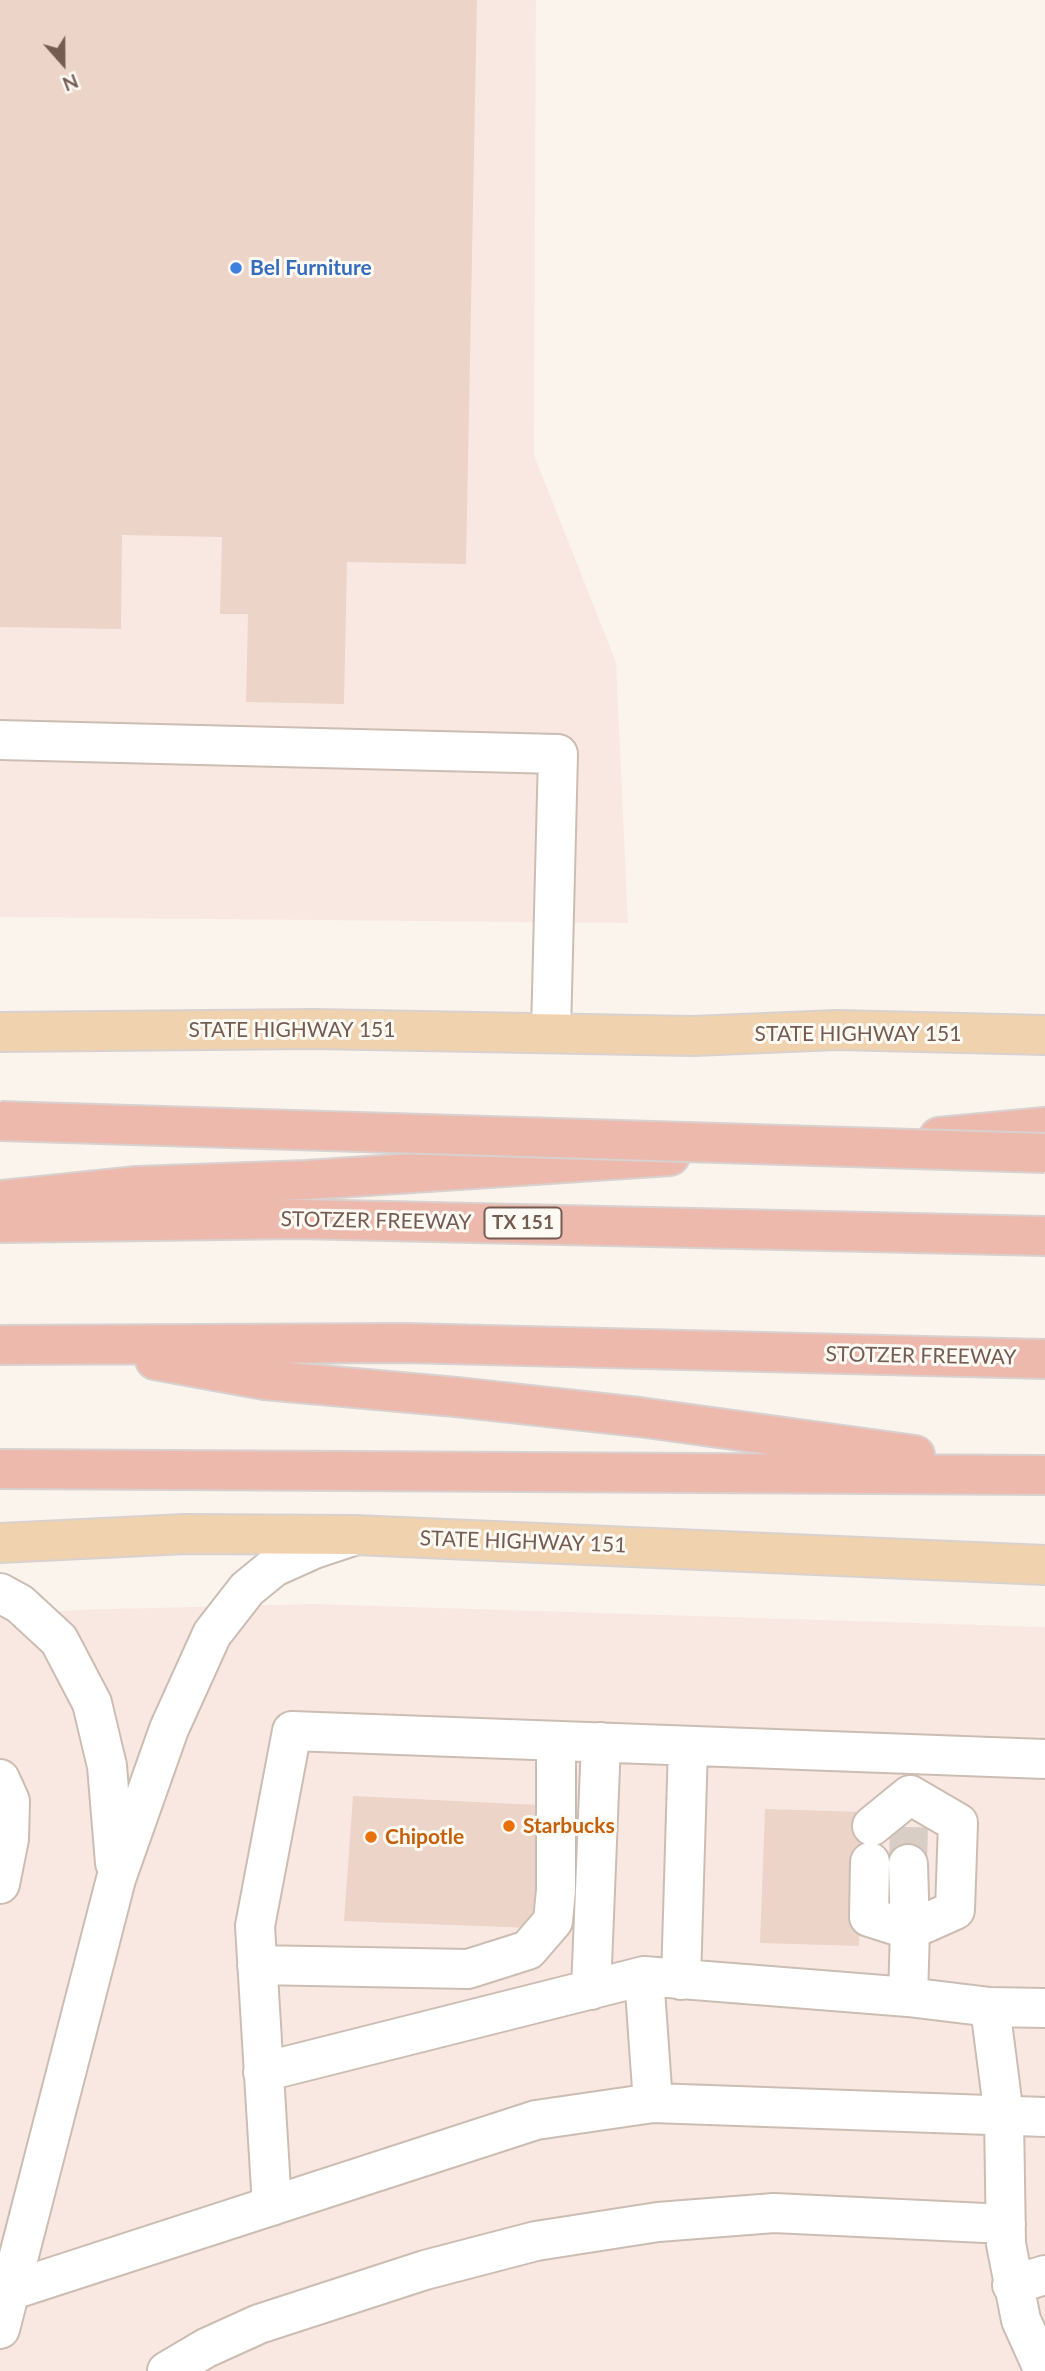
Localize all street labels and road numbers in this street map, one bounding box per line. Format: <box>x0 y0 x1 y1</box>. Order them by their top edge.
street label: STATE HIGHWAY 151 <box>189 1017 395 1043</box>
street label: STATE HIGHWAY 151 <box>755 1021 961 1047</box>
street label: STOTZER FREEWAY <box>280 1207 472 1235</box>
road number: TX 151 <box>484 1208 562 1238</box>
street label: STOTZER FREEWAY <box>825 1342 1017 1370</box>
street label: STATE HIGHWAY 151 <box>419 1526 627 1558</box>

